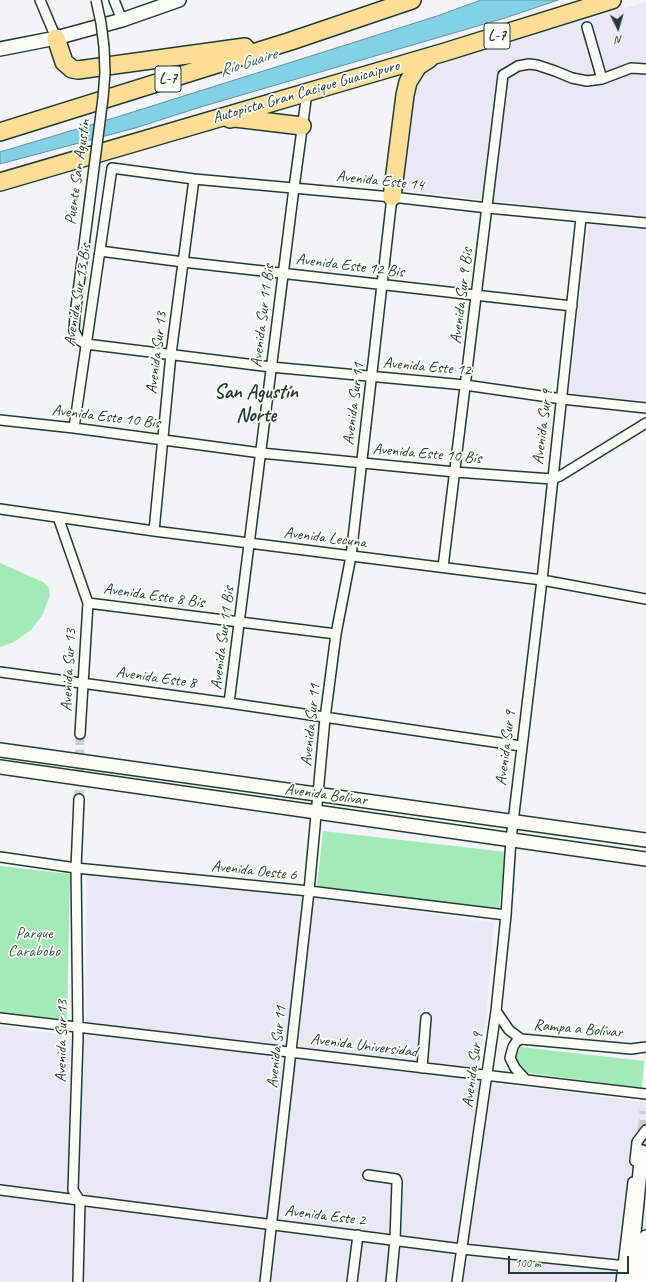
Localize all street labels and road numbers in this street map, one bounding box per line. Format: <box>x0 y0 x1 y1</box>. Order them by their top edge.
road number: L-7 <box>484 23 510 49</box>
street label: Autopista Gran Cacique Guaicaipuro <box>210 56 402 128</box>
road number: L-7 <box>155 66 181 92</box>
street label: Puente San Agustín <box>61 118 95 226</box>
street label: Avenida Este 14 <box>335 167 425 195</box>
street label: Avenida Sur 13 Bis <box>60 242 96 348</box>
street label: Avenida Sur 9 Bis <box>447 247 477 345</box>
street label: Avenida Este 12 Bis <box>295 250 405 282</box>
street label: Avenida Sur 11 Bis <box>247 263 279 369</box>
street label: Avenida Sur 13 <box>142 311 172 395</box>
street label: Avenida Este 12 <box>382 354 472 380</box>
street label: Avenida Sur 11 <box>339 362 369 446</box>
street label: Avenida Sur 9 <box>529 388 557 466</box>
street label: Avenida Este 10 Bis <box>51 401 161 433</box>
street label: Avenida Este 10 Bis <box>372 440 482 468</box>
street label: Avenida Lecuna <box>283 523 367 553</box>
street label: Avenida Este 8 Bis <box>102 579 206 613</box>
street label: Avenida Sur 11 Bis <box>207 585 239 691</box>
street label: Avenida Sur 13 <box>57 628 81 712</box>
street label: Avenida Este 8 <box>115 663 197 693</box>
street label: Avenida Sur 11 <box>297 683 325 767</box>
street label: Avenida Sur 9 <box>492 709 520 787</box>
street label: Avenida Bolívar <box>284 780 368 810</box>
street label: Avenida Oeste 6 <box>210 857 298 885</box>
street label: Avenida Sur 13 <box>52 999 72 1083</box>
street label: Avenida Sur 11 <box>263 1005 291 1089</box>
street label: Rampa a Bolívar <box>533 1016 623 1042</box>
street label: Avenida Universidad <box>309 1030 419 1062</box>
street label: Avenida Sur 9 <box>458 1031 488 1109</box>
street label: Avenida Este 2 <box>284 1202 366 1230</box>

